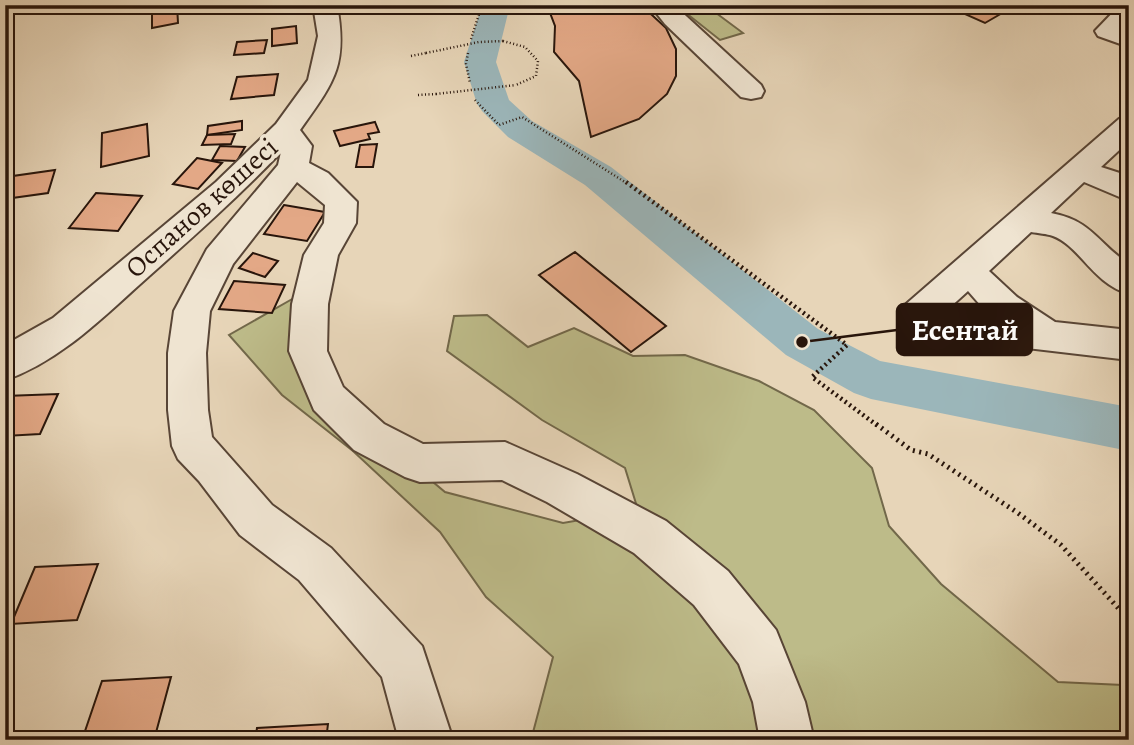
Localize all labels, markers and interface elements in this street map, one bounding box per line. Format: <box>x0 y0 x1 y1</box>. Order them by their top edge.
street label: Оспанов көшесі <box>117 129 286 287</box>
callout: Есентай <box>897 304 1032 355</box>
text: Есентай <box>911 310 1019 350</box>

